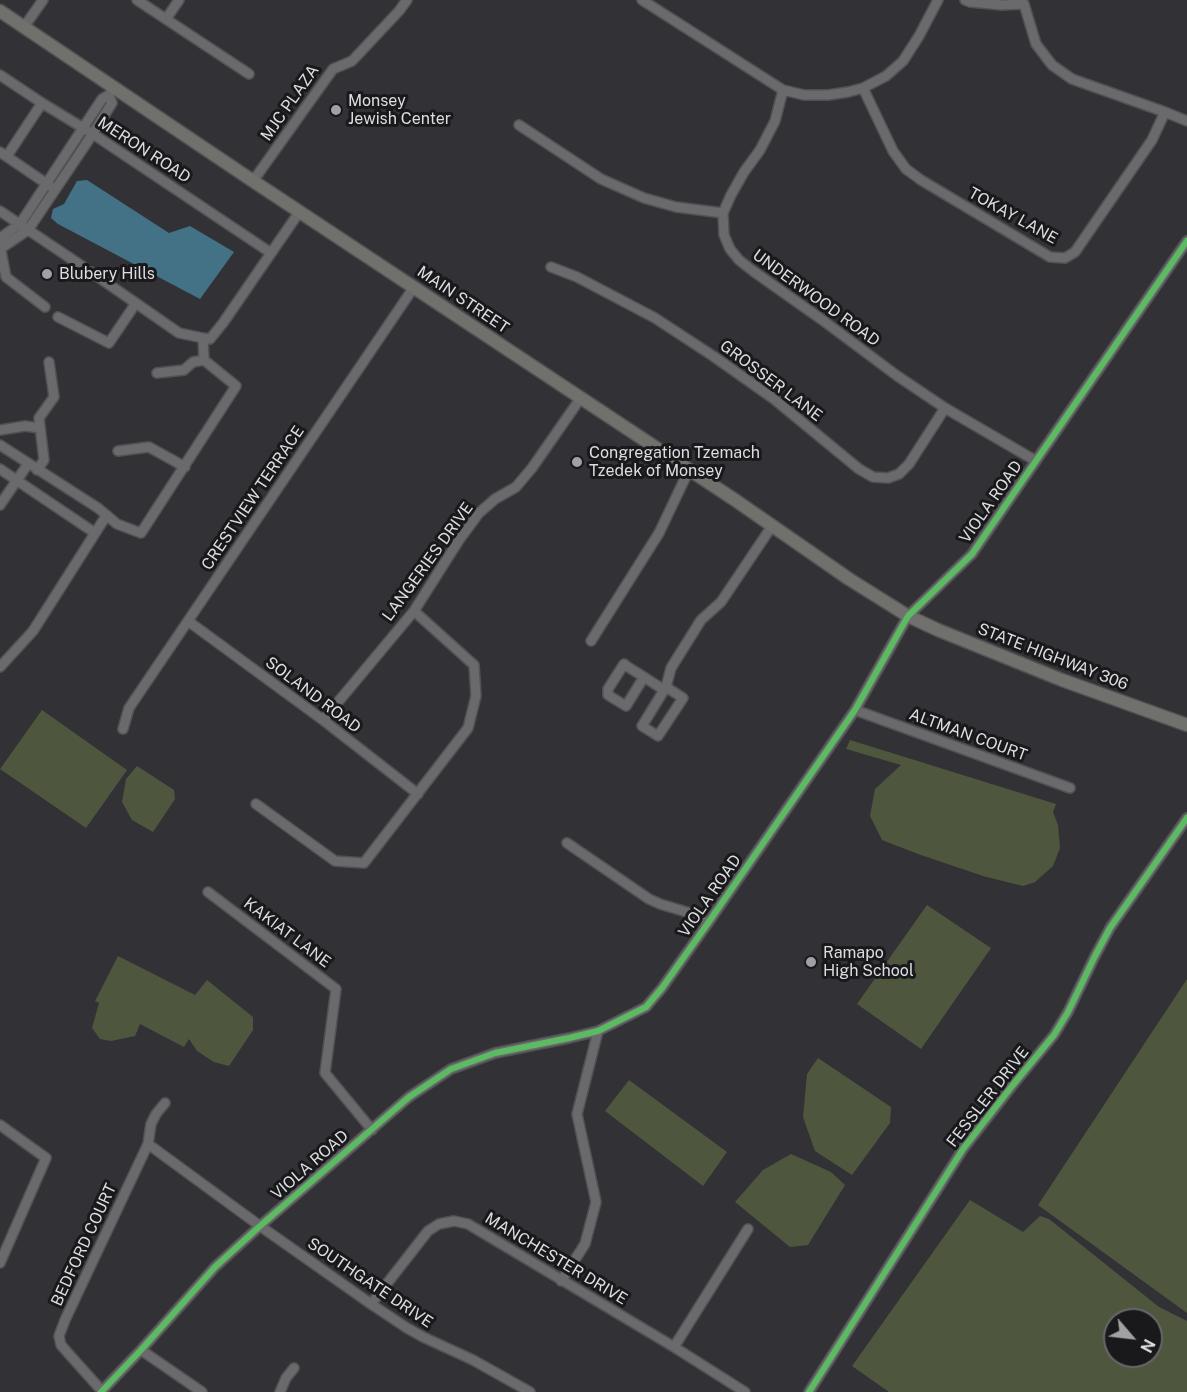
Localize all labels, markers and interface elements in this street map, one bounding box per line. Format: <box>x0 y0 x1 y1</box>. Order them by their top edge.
street label: MJC PLAZA <box>257 61 323 145</box>
place label: Monsey Jewish Center <box>348 91 451 129</box>
marker: Monsey Jewish Center <box>329 103 343 117</box>
street label: MERON ROAD <box>94 113 194 187</box>
street label: TOKAY LANE <box>965 184 1061 248</box>
street label: UNDERWOOD ROAD <box>749 245 883 351</box>
street label: MAIN STREET <box>413 262 513 338</box>
place label: Blubery Hills <box>59 264 155 284</box>
marker: Blubery Hills <box>40 267 54 281</box>
street label: GROSSER LANE <box>716 336 826 426</box>
street label: CRESTVIEW TERRACE <box>198 422 308 574</box>
place label: Congregation Tzemach Tzedek of Monsey <box>589 443 760 481</box>
marker: Congregation Tzemach Tzedek of Monsey <box>570 455 584 469</box>
street label: VIOLA ROAD <box>956 457 1026 547</box>
street label: LANGERIES DRIVE <box>379 499 477 625</box>
street label: STATE HIGHWAY 306 <box>975 619 1131 695</box>
street label: SOLAND ROAD <box>262 653 364 737</box>
street label: ALTMAN COURT <box>906 705 1030 765</box>
street label: VIOLA ROAD <box>675 851 745 941</box>
street label: KAKIAT LANE <box>240 894 334 972</box>
place label: Ramapo High School <box>823 943 914 981</box>
marker: Ramapo High School <box>804 955 818 969</box>
street label: FESSLER DRIVE <box>943 1043 1033 1151</box>
street label: VIOLA ROAD <box>267 1126 353 1204</box>
street label: BEDFORD COURT <box>47 1181 121 1309</box>
street label: MANCHESTER DRIVE <box>481 1209 631 1309</box>
street label: SOUTHGATE DRIVE <box>304 1234 436 1332</box>
north arrow <box>1103 1308 1163 1368</box>
text: N <box>1136 1336 1159 1356</box>

